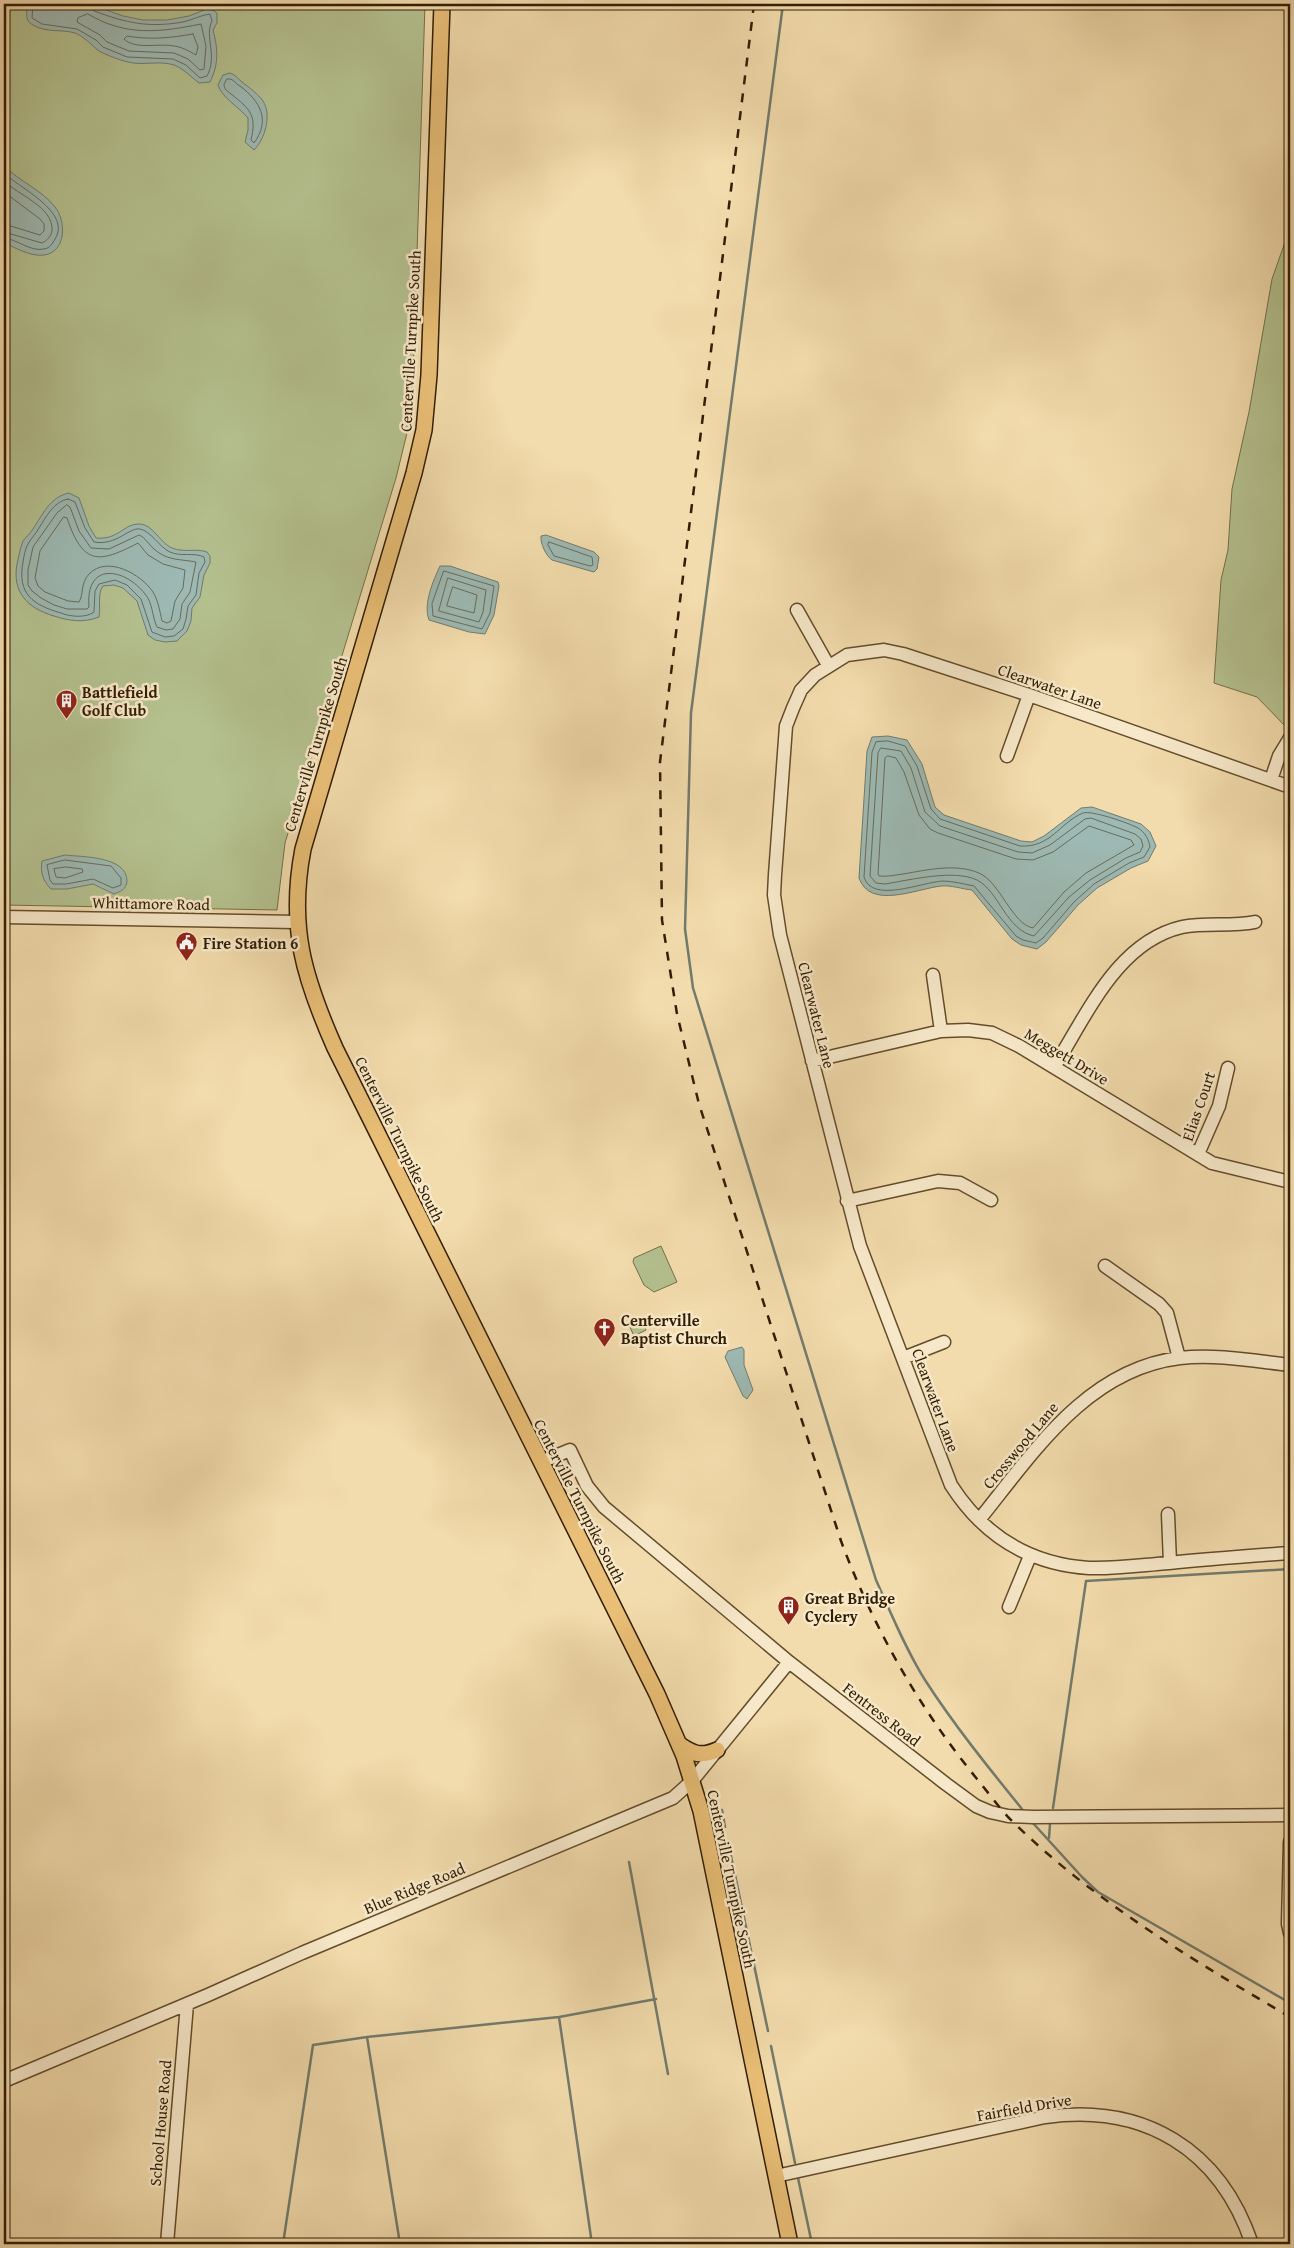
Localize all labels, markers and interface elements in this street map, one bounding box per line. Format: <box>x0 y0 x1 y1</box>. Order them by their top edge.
street label: Centerville Turnpike South <box>393 250 427 432</box>
street label: Centerville Turnpike South <box>277 654 353 834</box>
street label: Clearwater Lane <box>995 657 1105 715</box>
place label: Battlefield Golf Club <box>82 680 158 722</box>
building icon: Battlefield Golf Club <box>54 689 78 720</box>
street label: Whittamore Road <box>92 890 211 916</box>
public building icon: Fire Station 6 <box>175 931 199 962</box>
place label: Fire Station 6 <box>203 931 298 955</box>
street label: Clearwater Lane <box>792 959 842 1071</box>
street label: Meggett Drive <box>1020 1021 1114 1091</box>
street label: Centerville Turnpike South <box>349 1052 451 1226</box>
street label: Elias Court <box>1175 1068 1221 1144</box>
place label: Centerville Baptist Church <box>621 1308 728 1350</box>
church icon: Centerville Baptist Church <box>593 1317 617 1348</box>
street label: Clearwater Lane <box>906 1345 966 1455</box>
street label: Crosswood Lane <box>976 1396 1064 1494</box>
street label: Centerville Turnpike South <box>528 1415 632 1587</box>
place label: Great Bridge Cyclery <box>805 1586 895 1628</box>
building icon: Great Bridge Cyclery <box>777 1595 801 1626</box>
street label: Fentress Road <box>838 1676 926 1752</box>
street label: Centerville Turnpike South <box>701 1788 763 1970</box>
street label: Blue Ridge Road <box>360 1856 469 1920</box>
street label: School House Road <box>143 2059 177 2187</box>
street label: Fairfield Drive <box>975 2087 1073 2127</box>

